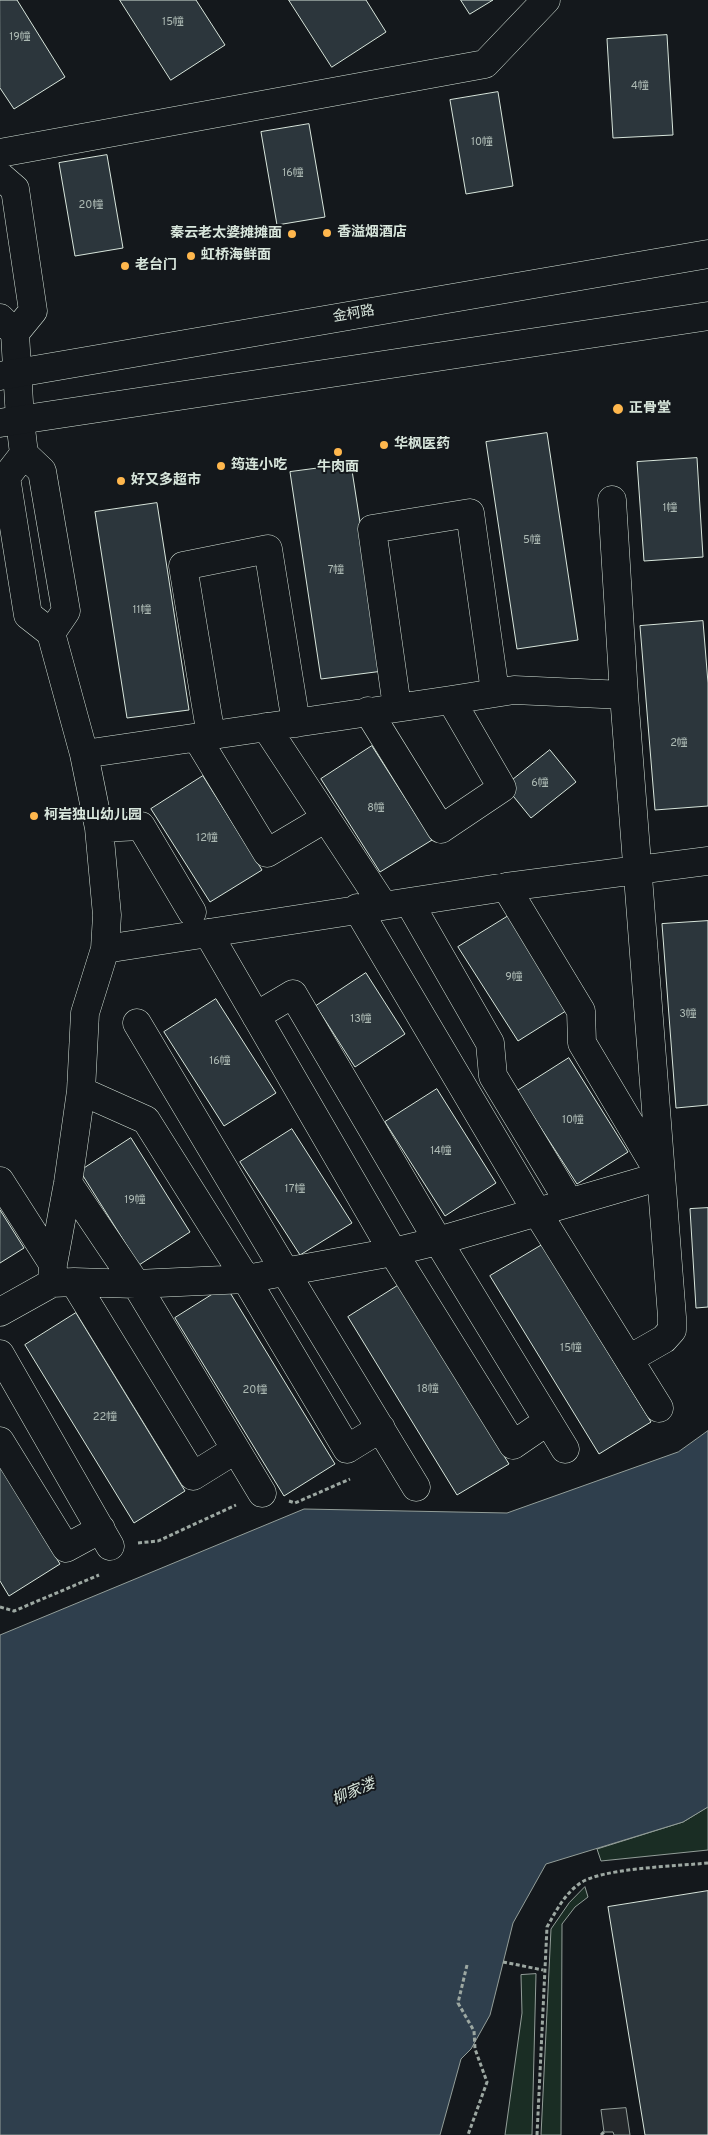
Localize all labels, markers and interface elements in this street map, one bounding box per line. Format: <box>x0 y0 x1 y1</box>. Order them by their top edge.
house number: 15幢 <box>162 16 184 30</box>
house number: 19幢 <box>9 31 31 45</box>
house number: 4幢 <box>631 80 649 94</box>
house number: 10幢 <box>471 136 493 150</box>
house number: 16幢 <box>282 167 304 181</box>
house number: 20幢 <box>79 199 103 213</box>
place label: 香溢烟酒店 <box>337 225 407 241</box>
place label: 秦云老太婆摊摊面 <box>170 226 282 242</box>
marker: 香溢烟酒店 <box>321 227 333 239</box>
marker: 秦云老太婆摊摊面 <box>286 228 298 240</box>
place label: 虹桥海鲜面 <box>201 248 271 264</box>
marker: 虹桥海鲜面 <box>185 250 197 262</box>
place label: 老台门 <box>135 258 177 274</box>
marker: 老台门 <box>119 260 131 272</box>
street label: 金柯路 <box>332 303 376 327</box>
place label: 正骨堂 <box>629 401 671 417</box>
marker: 正骨堂 <box>611 402 625 416</box>
place label: 华枫医药 <box>394 437 450 453</box>
marker: 华枫医药 <box>378 439 390 451</box>
marker: 牛肉面 <box>332 446 344 458</box>
place label: 筠连小吃 <box>231 458 287 474</box>
marker: 筠连小吃 <box>215 460 227 472</box>
place label: 牛肉面 <box>317 460 359 476</box>
place label: 好又多超市 <box>131 473 201 489</box>
marker: 好又多超市 <box>115 475 127 487</box>
house number: 1幢 <box>662 502 678 516</box>
house number: 5幢 <box>523 534 541 548</box>
house number: 7幢 <box>328 564 344 578</box>
house number: 11幢 <box>132 604 152 618</box>
house number: 2幢 <box>670 737 688 751</box>
house number: 6幢 <box>531 777 549 791</box>
house number: 8幢 <box>367 802 385 816</box>
place label: 柯岩独山幼儿园 <box>44 808 142 824</box>
marker: 柯岩独山幼儿园 <box>28 810 40 822</box>
house number: 12幢 <box>196 832 218 846</box>
house number: 9幢 <box>505 971 523 985</box>
house number: 3幢 <box>679 1008 697 1022</box>
house number: 13幢 <box>350 1013 372 1027</box>
house number: 16幢 <box>209 1055 231 1069</box>
house number: 10幢 <box>562 1114 584 1128</box>
house number: 14幢 <box>430 1145 452 1159</box>
house number: 17幢 <box>285 1183 305 1197</box>
house number: 19幢 <box>124 1194 146 1208</box>
house number: 15幢 <box>560 1342 582 1356</box>
house number: 18幢 <box>417 1383 439 1397</box>
house number: 20幢 <box>243 1384 267 1398</box>
house number: 22幢 <box>93 1411 117 1425</box>
water label: 柳家溇 <box>330 1776 378 1810</box>

